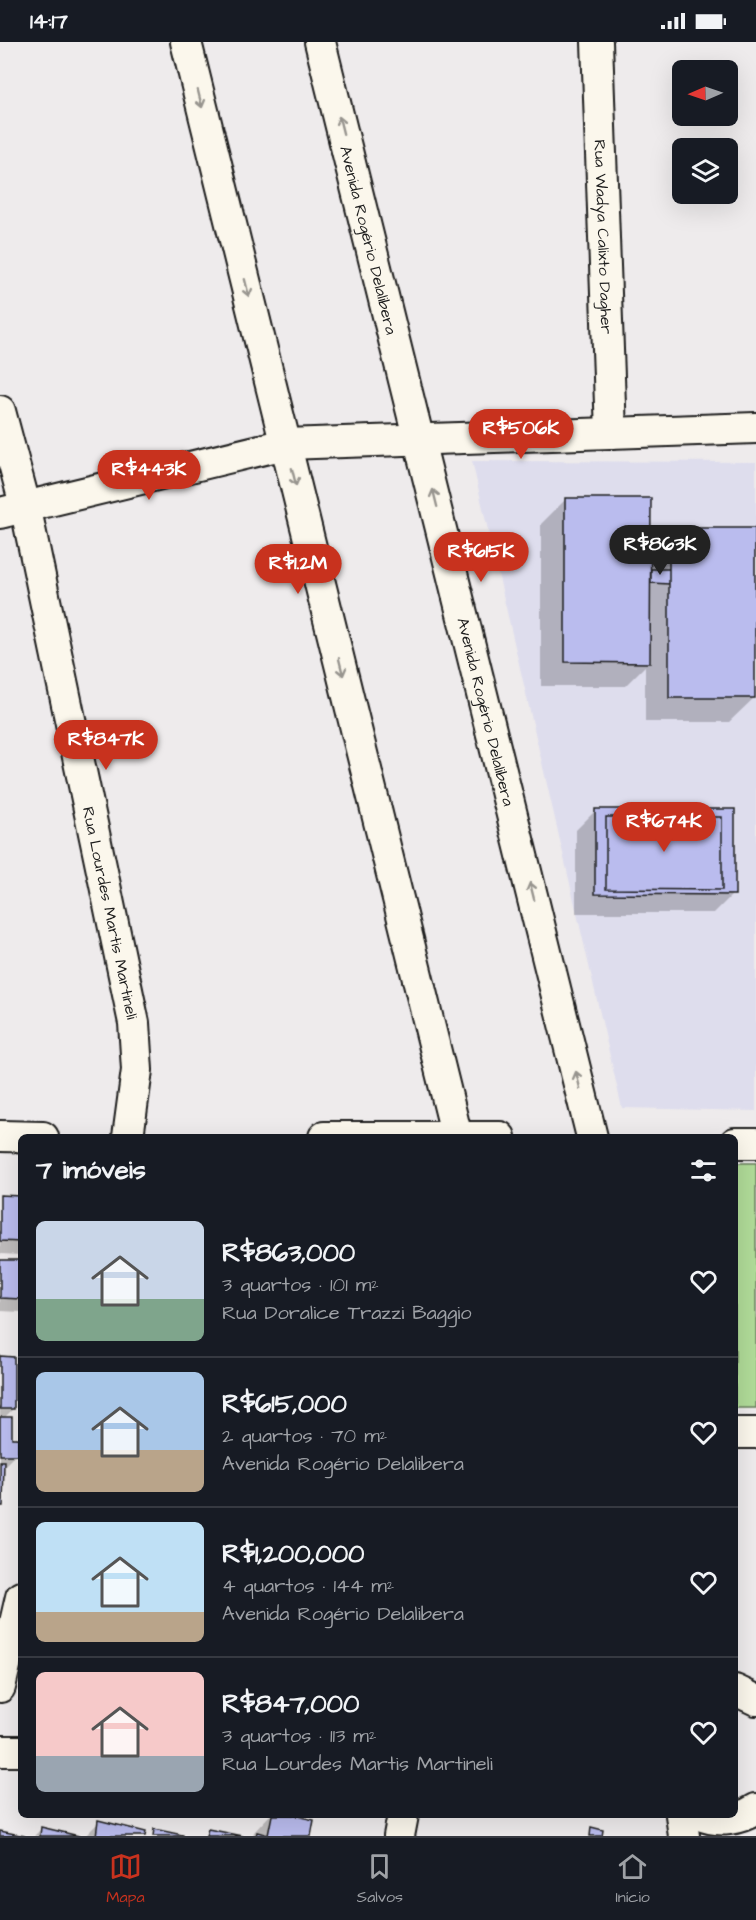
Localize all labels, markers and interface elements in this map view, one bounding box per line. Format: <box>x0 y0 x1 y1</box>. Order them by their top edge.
text: 14:17 <box>30 6 68 37</box>
north arrow <box>672 60 738 126</box>
map controls <box>672 60 738 204</box>
one-way arrow <box>195 89 207 108</box>
one-way arrow <box>335 116 347 135</box>
button: layers <box>672 138 738 204</box>
street label: Rua Wadya Calixto Dagher <box>589 139 617 335</box>
street label: Avenida Rogério Delalibera <box>334 144 402 337</box>
one-way arrow <box>241 278 253 297</box>
pin: R$506K <box>472 409 570 460</box>
text: R$506K <box>483 414 559 442</box>
pin: R$443K <box>100 450 198 501</box>
text: R$443K <box>112 455 186 483</box>
one-way arrow <box>288 468 300 487</box>
one-way arrow <box>428 488 440 507</box>
pin: R$863K <box>611 525 709 576</box>
text: R$863K <box>623 530 697 558</box>
pin: R$615K <box>432 532 530 583</box>
text: R$615K <box>448 537 514 565</box>
pin: R$1.2M <box>249 544 347 595</box>
text: R$1.2M <box>269 549 327 577</box>
street label: Avenida Rogério Delalibera <box>451 615 519 808</box>
one-way arrow <box>335 657 347 676</box>
pin: R$847K <box>57 720 155 771</box>
text: R$847K <box>68 725 144 753</box>
pin: R$674K <box>615 802 713 853</box>
street label: Rua Lourdes Martis Martineli <box>77 805 143 1022</box>
text: R$674K <box>626 807 702 835</box>
one-way arrow <box>525 882 537 901</box>
one-way arrow <box>572 1071 584 1090</box>
text: 7 imóveis <box>36 1152 146 1188</box>
icon: filters <box>687 1154 720 1187</box>
text: R$863,000 <box>222 1235 355 1271</box>
icon: home <box>84 1245 156 1317</box>
icon: heart <box>687 1265 720 1298</box>
text: 3 quartos · 101 m² <box>222 1271 379 1299</box>
text: Rua Doralice Trazzi Baggio <box>222 1299 472 1327</box>
text: R$615,000 <box>222 1386 347 1422</box>
icon: home <box>84 1396 156 1468</box>
icon: heart <box>687 1416 720 1449</box>
text: 2 quartos · 70 m² <box>222 1422 387 1450</box>
text: Avenida Rogério Delalibera <box>222 1450 464 1478</box>
text: R$1,200,000 <box>222 1536 364 1572</box>
icon: home <box>84 1546 156 1618</box>
icon: heart <box>687 1566 720 1599</box>
text: 4 quartos · 144 m² <box>222 1572 394 1600</box>
text: Avenida Rogério Delalibera <box>222 1600 464 1628</box>
text: R$847,000 <box>222 1686 359 1722</box>
icon: home <box>84 1696 156 1768</box>
icon: heart <box>687 1716 720 1749</box>
text: 3 quartos · 113 m² <box>222 1722 376 1750</box>
text: Rua Lourdes Martis Martineli <box>222 1750 493 1778</box>
tab: Mapa <box>106 1850 145 1908</box>
tab: Salvos <box>357 1850 403 1908</box>
tab: Início <box>615 1850 650 1908</box>

